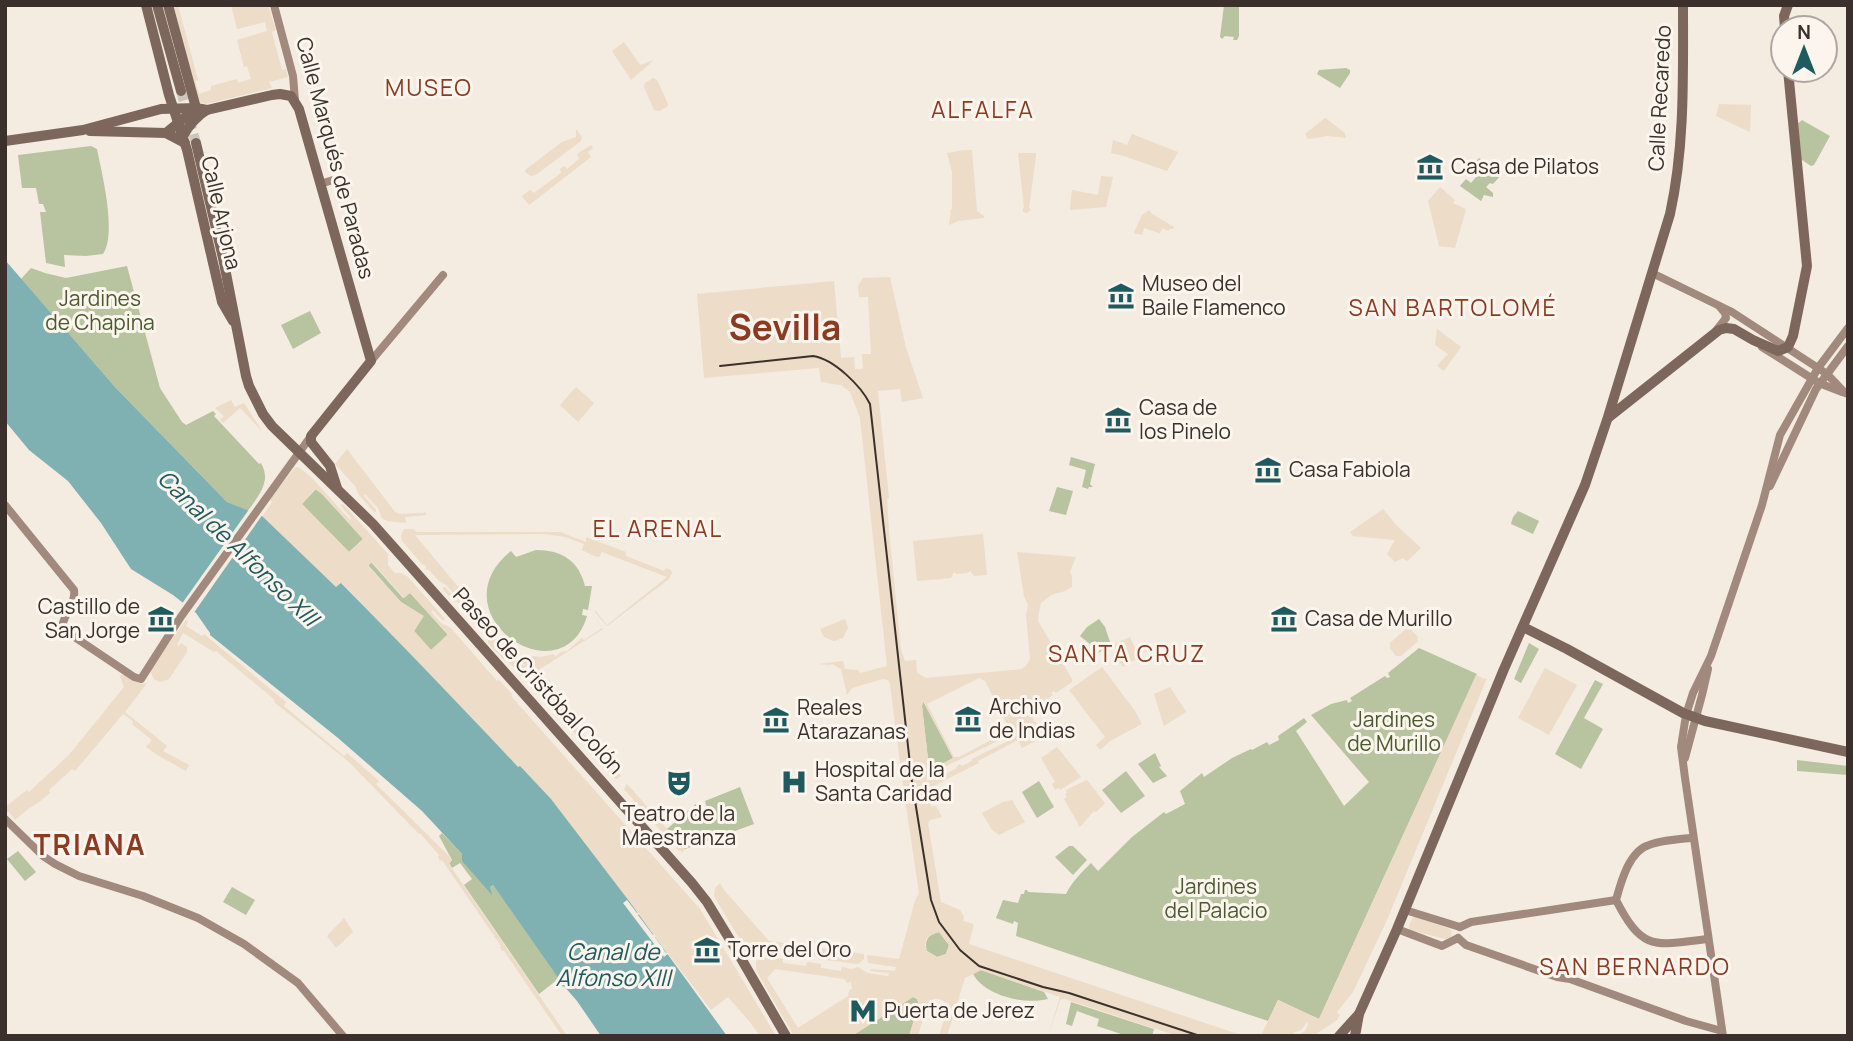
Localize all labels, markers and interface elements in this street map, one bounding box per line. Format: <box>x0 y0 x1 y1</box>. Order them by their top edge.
north arrow <box>1769 14 1839 84</box>
text: N <box>1797 19 1811 45</box>
street label: Calle Recaredo <box>1641 24 1677 172</box>
street label: Calle Marqués de Paradas <box>290 34 382 282</box>
district label: MUSEO <box>385 71 473 103</box>
district label: ALFALFA <box>931 93 1035 125</box>
museum icon: Casa de Pilatos <box>1415 152 1445 182</box>
place label: Casa de Pilatos <box>1451 152 1599 180</box>
street label: Calle Arjona <box>195 153 249 272</box>
place label: Museo del Baile Flamenco <box>1142 269 1286 321</box>
museum icon: Museo del Baile Flamenco <box>1106 281 1136 311</box>
park label: Jardines de Chapina <box>45 284 155 336</box>
district label: SAN BARTOLOMÉ <box>1349 291 1558 323</box>
district label: Sevilla <box>729 303 841 351</box>
place label: Casa de los Pinelo <box>1139 393 1231 445</box>
museum icon: Casa de los Pinelo <box>1103 405 1133 435</box>
museum icon: Casa Fabiola <box>1253 455 1283 485</box>
place label: Casa Fabiola <box>1289 455 1411 483</box>
water label: Canal de Alfonso XIII <box>151 462 328 634</box>
district label: EL ARENAL <box>593 512 723 544</box>
street label: Paseo de Cristóbal Colón <box>447 581 630 780</box>
place label: Castillo de San Jorge <box>38 592 140 644</box>
museum icon: Castillo de San Jorge <box>146 604 176 634</box>
museum icon: Casa de Murillo <box>1269 604 1299 634</box>
place label: Casa de Murillo <box>1305 604 1452 632</box>
district label: SANTA CRUZ <box>1048 637 1206 669</box>
place label: Archivo de Indias <box>989 692 1075 744</box>
place label: Reales Atarazanas <box>797 693 906 745</box>
museum icon: Archivo de Indias <box>953 704 983 734</box>
museum icon: Reales Atarazanas <box>761 705 791 735</box>
park label: Jardines de Murillo <box>1347 705 1441 757</box>
place label: Hospital de la Santa Caridad <box>815 755 952 807</box>
hospital icon: Hospital de la Santa Caridad <box>779 767 809 797</box>
theatre icon: Teatro de la Maestranza <box>664 768 694 798</box>
place label: Teatro de la Maestranza <box>622 799 736 851</box>
district label: TRIANA <box>34 825 146 863</box>
park label: Jardines del Palacio <box>1165 872 1267 924</box>
water label: Canal de Alfonso XIII <box>555 935 673 993</box>
museum icon: Torre del Oro <box>692 935 722 965</box>
place label: Torre del Oro <box>728 935 851 963</box>
district label: SAN BERNARDO <box>1539 950 1731 982</box>
metro station icon: Puerta de Jerez <box>848 996 878 1026</box>
place label: Puerta de Jerez <box>884 996 1035 1024</box>

